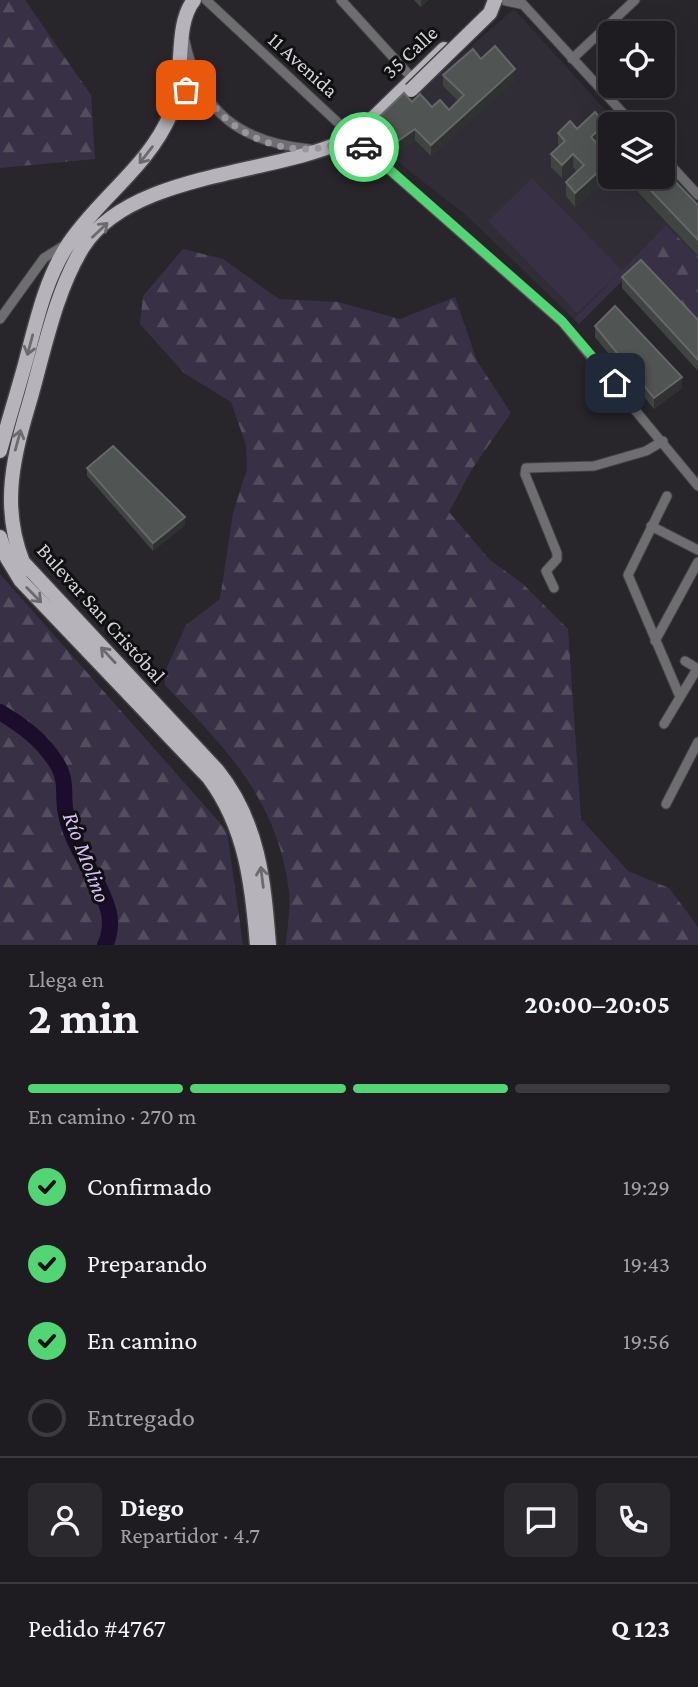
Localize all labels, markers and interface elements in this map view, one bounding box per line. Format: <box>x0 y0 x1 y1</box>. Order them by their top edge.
street label: 35 Calle <box>378 21 442 83</box>
map controls <box>598 21 675 189</box>
button: locate <box>598 21 675 98</box>
street label: 11 Avenida <box>263 27 343 103</box>
pin <box>156 60 216 120</box>
icon: bag <box>167 71 205 109</box>
courier <box>329 112 399 182</box>
button: layers <box>598 112 675 189</box>
icon: car <box>345 128 383 166</box>
one-way arrow <box>139 145 154 163</box>
one-way arrow <box>90 222 108 239</box>
one-way arrow <box>23 334 36 356</box>
pin <box>585 353 645 413</box>
icon: home <box>596 364 634 402</box>
one-way arrow <box>12 429 25 452</box>
street label: Bulevar San Cristóbal <box>32 538 170 688</box>
one-way arrow <box>26 586 43 603</box>
one-way arrow <box>100 647 117 664</box>
water label: Río Molino <box>58 808 116 906</box>
one-way arrow <box>256 866 269 889</box>
text: Llega en <box>28 966 104 992</box>
text: 20:00–20:05 <box>525 990 670 1019</box>
text: 2 min <box>28 992 139 1043</box>
text: En camino · 270 m <box>28 1103 196 1129</box>
icon: check <box>28 1168 66 1206</box>
text: Confirmado <box>87 1172 212 1201</box>
text: 19:29 <box>623 1174 670 1200</box>
icon: check <box>28 1245 66 1283</box>
text: Preparando <box>87 1249 207 1278</box>
text: 19:43 <box>623 1251 670 1277</box>
icon: check <box>28 1322 66 1360</box>
text: En camino <box>87 1326 197 1355</box>
text: 19:56 <box>623 1328 670 1354</box>
text: Entregado <box>87 1403 195 1432</box>
button: person <box>28 1483 102 1557</box>
button: chat <box>504 1483 578 1557</box>
button: phone <box>596 1483 670 1557</box>
text: Diego <box>120 1493 184 1522</box>
text: Repartidor · 4.7 <box>120 1522 260 1548</box>
text: Pedido #4767 <box>28 1614 166 1643</box>
text: Q 123 <box>611 1614 670 1643</box>

